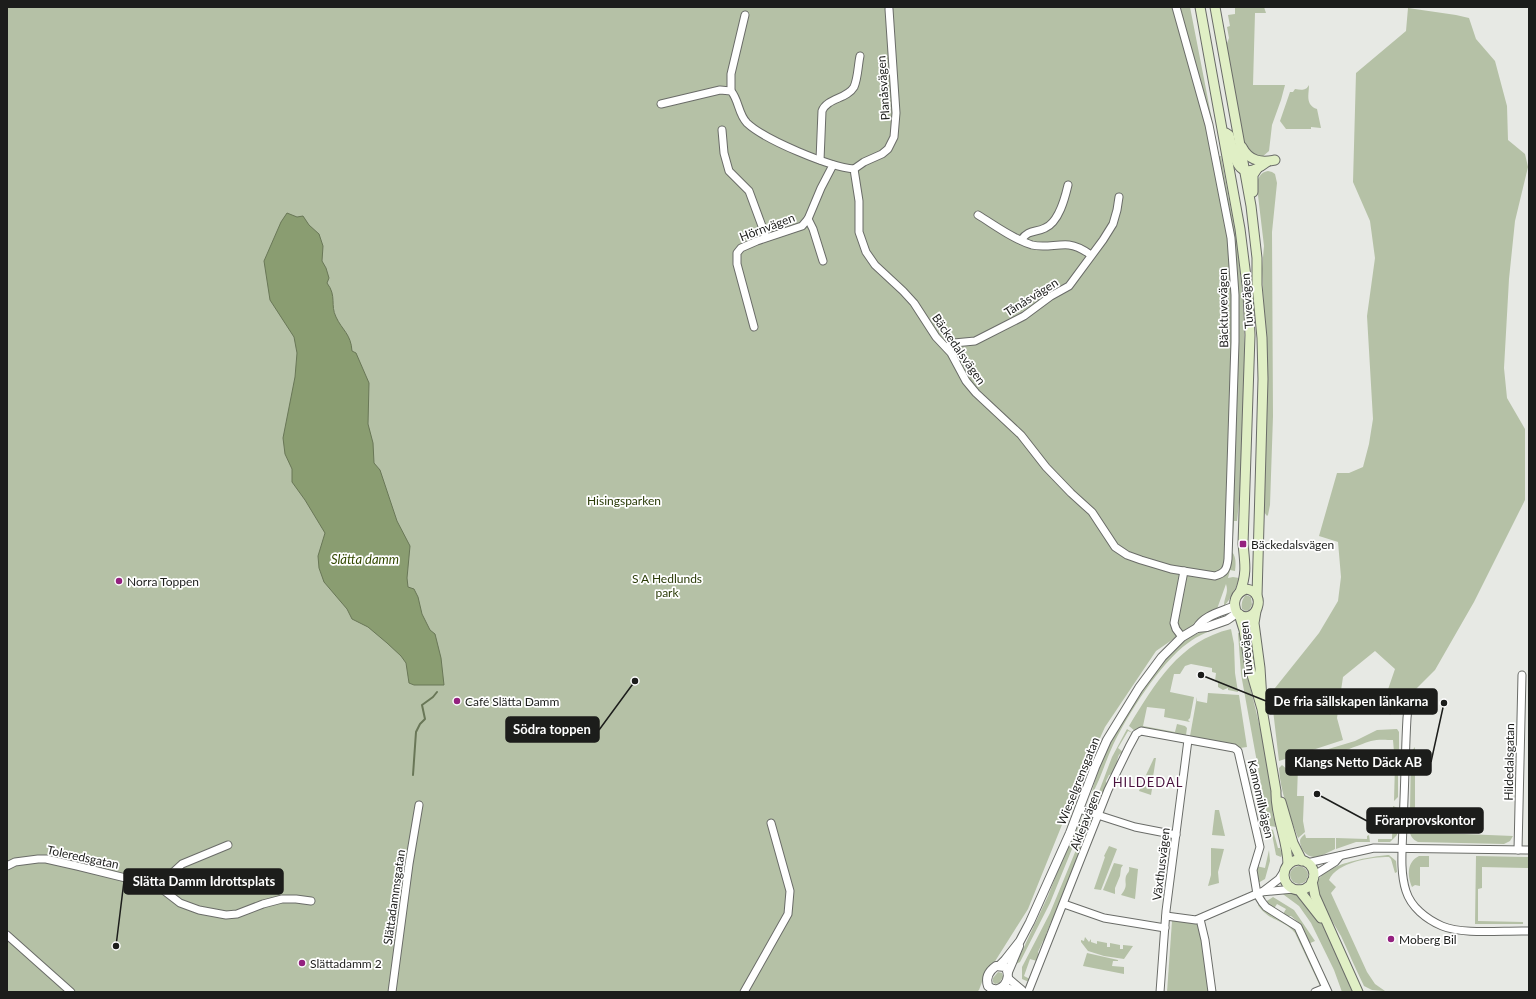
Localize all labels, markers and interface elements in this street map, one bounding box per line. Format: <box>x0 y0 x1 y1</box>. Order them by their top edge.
street label: Planåsvägen <box>873 55 893 121</box>
street label: Hörnvägen <box>737 210 797 244</box>
street label: Bäcktuvevägen <box>1215 268 1231 348</box>
street label: Tuvevägen <box>1238 273 1256 329</box>
street label: Tånåsvägen <box>1001 275 1061 319</box>
street label: Bäckedalsvägen <box>929 311 989 387</box>
park label: Hisingsparken <box>587 493 661 508</box>
place label: Bäckedalsvägen <box>1251 537 1334 552</box>
marker: Bäckedalsvägen <box>1238 539 1248 549</box>
water label: Slätta damm <box>331 551 399 567</box>
park label: S A Hedlunds park <box>632 571 702 600</box>
place label: Norra Toppen <box>127 574 199 589</box>
marker: Norra Toppen <box>114 576 124 586</box>
street label: Tuvevägen <box>1236 620 1256 678</box>
callout: De fria sällskapen länkarna <box>1266 689 1437 714</box>
text: De fria sällskapen länkarna <box>1274 693 1428 709</box>
place label: Café Slätta Damm <box>465 694 559 709</box>
marker: Café Slätta Damm <box>452 696 462 706</box>
callout: Södra toppen <box>506 717 599 742</box>
text: Södra toppen <box>513 721 591 737</box>
street label: Hildedalsgatan <box>1501 723 1517 801</box>
street label: Wieselgrensgatan <box>1054 735 1102 827</box>
callout: Klangs Netto Däck AB <box>1286 750 1431 775</box>
text: Klangs Netto Däck AB <box>1294 754 1422 770</box>
street label: Kamomillvägen <box>1245 758 1277 840</box>
district label: HILDEDAL <box>1113 774 1183 790</box>
street label: Aklejavägen <box>1067 788 1103 852</box>
callout: Förarprovskontor <box>1367 808 1483 833</box>
text: Förarprovskontor <box>1375 812 1475 828</box>
street label: Växthusvägen <box>1149 827 1173 901</box>
street label: Toleredsgatan <box>46 842 120 872</box>
street label: Slättadammsgatan <box>380 848 408 946</box>
callout: Slätta Damm Idrottsplats <box>124 869 283 894</box>
text: Slätta Damm Idrottsplats <box>133 873 276 889</box>
place label: Moberg Bil <box>1399 932 1457 947</box>
marker: Moberg Bil <box>1386 934 1396 944</box>
place label: Slättadamm 2 <box>310 956 382 971</box>
marker: Slättadamm 2 <box>297 958 307 968</box>

